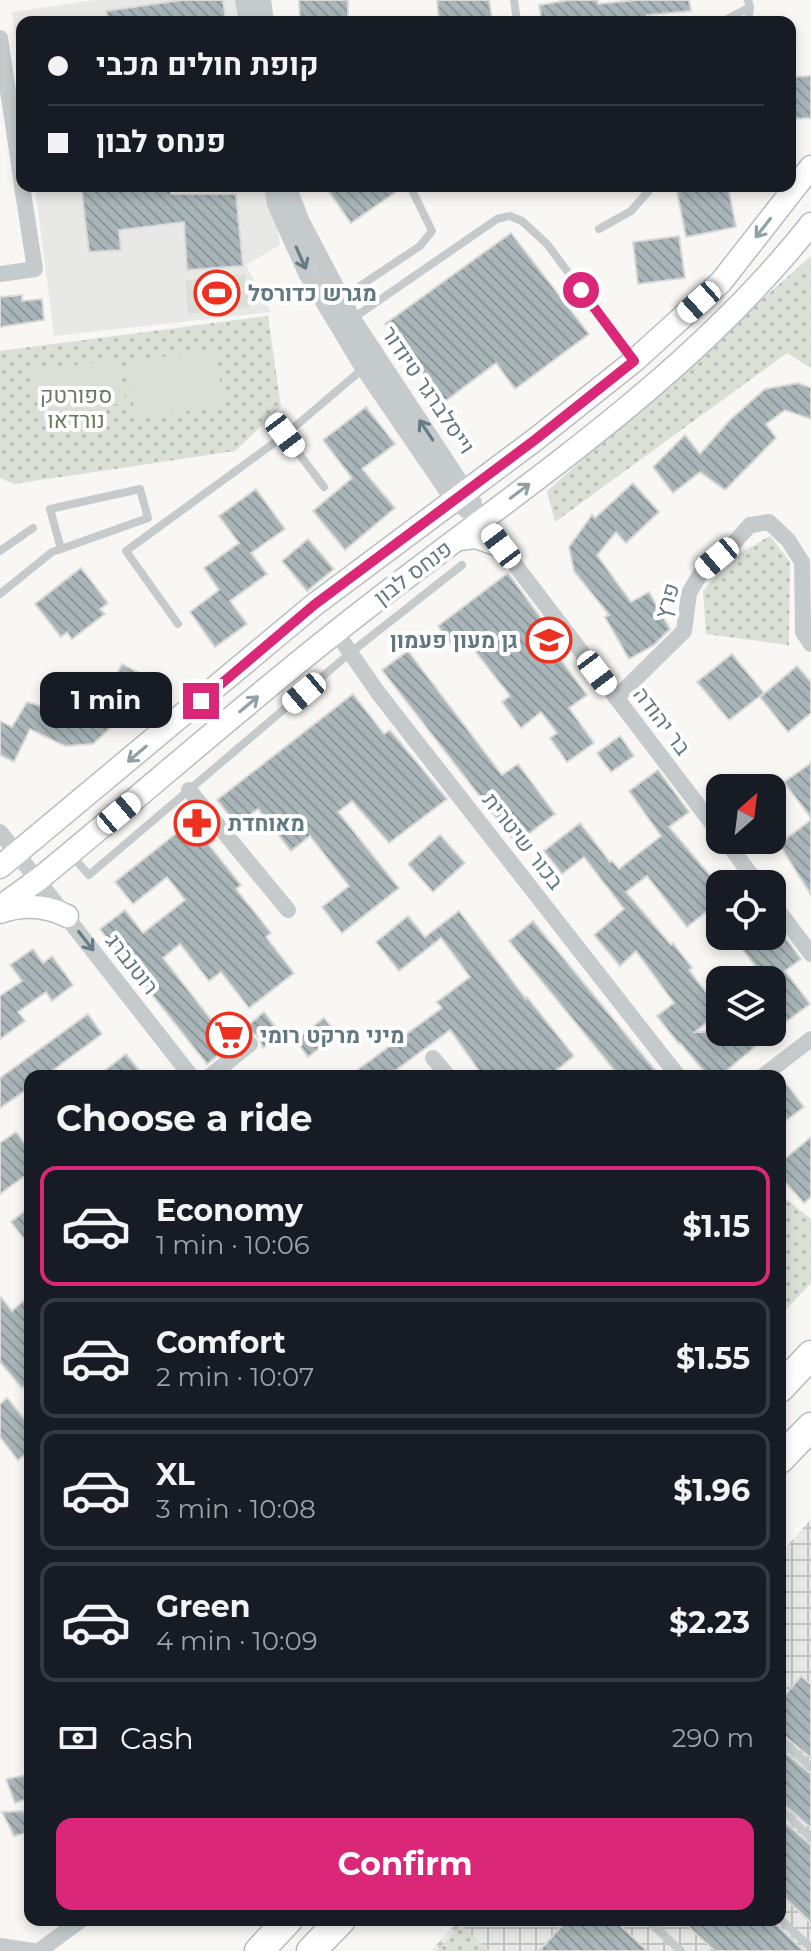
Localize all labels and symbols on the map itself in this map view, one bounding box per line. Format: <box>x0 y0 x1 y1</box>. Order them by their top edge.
one-way arrow <box>754 217 772 238</box>
one-way arrow <box>294 246 309 270</box>
sports icon: מגרש כדורסל <box>193 269 241 317</box>
route start <box>563 272 599 308</box>
car <box>673 277 725 327</box>
place label: מגרש כדורסל <box>248 280 377 307</box>
street label: וייסלברגר טיודור <box>375 321 481 459</box>
park label: ספורטק נורדאו <box>40 382 112 434</box>
car <box>261 409 309 461</box>
one-way arrow <box>418 420 434 442</box>
one-way arrow <box>509 483 530 500</box>
car <box>477 520 525 572</box>
car <box>691 533 743 583</box>
street label: פנחס לבון <box>369 535 457 611</box>
street label: פרץ <box>649 580 685 622</box>
school or university icon: גן מעון פעמון <box>525 616 573 664</box>
place label: גן מעון פעמון <box>390 627 518 654</box>
car <box>573 647 621 699</box>
car <box>278 668 330 718</box>
callout: 1 min <box>41 673 173 729</box>
street label: בר יהודה <box>628 681 697 761</box>
route end <box>183 683 219 719</box>
one-way arrow <box>239 695 259 713</box>
one-way arrow <box>127 745 147 763</box>
north arrow <box>706 774 786 854</box>
street label: בכור שיטרית <box>477 787 569 895</box>
car <box>93 788 145 838</box>
pharmacy icon: מאוחדת <box>173 799 221 847</box>
place label: מאוחדת <box>228 810 305 837</box>
street label: רוטנברג <box>100 928 164 1000</box>
one-way arrow <box>78 930 95 951</box>
supermarket icon: מיני מרקט רומי <box>205 1011 253 1059</box>
place label: מיני מרקט רומי <box>260 1022 404 1049</box>

